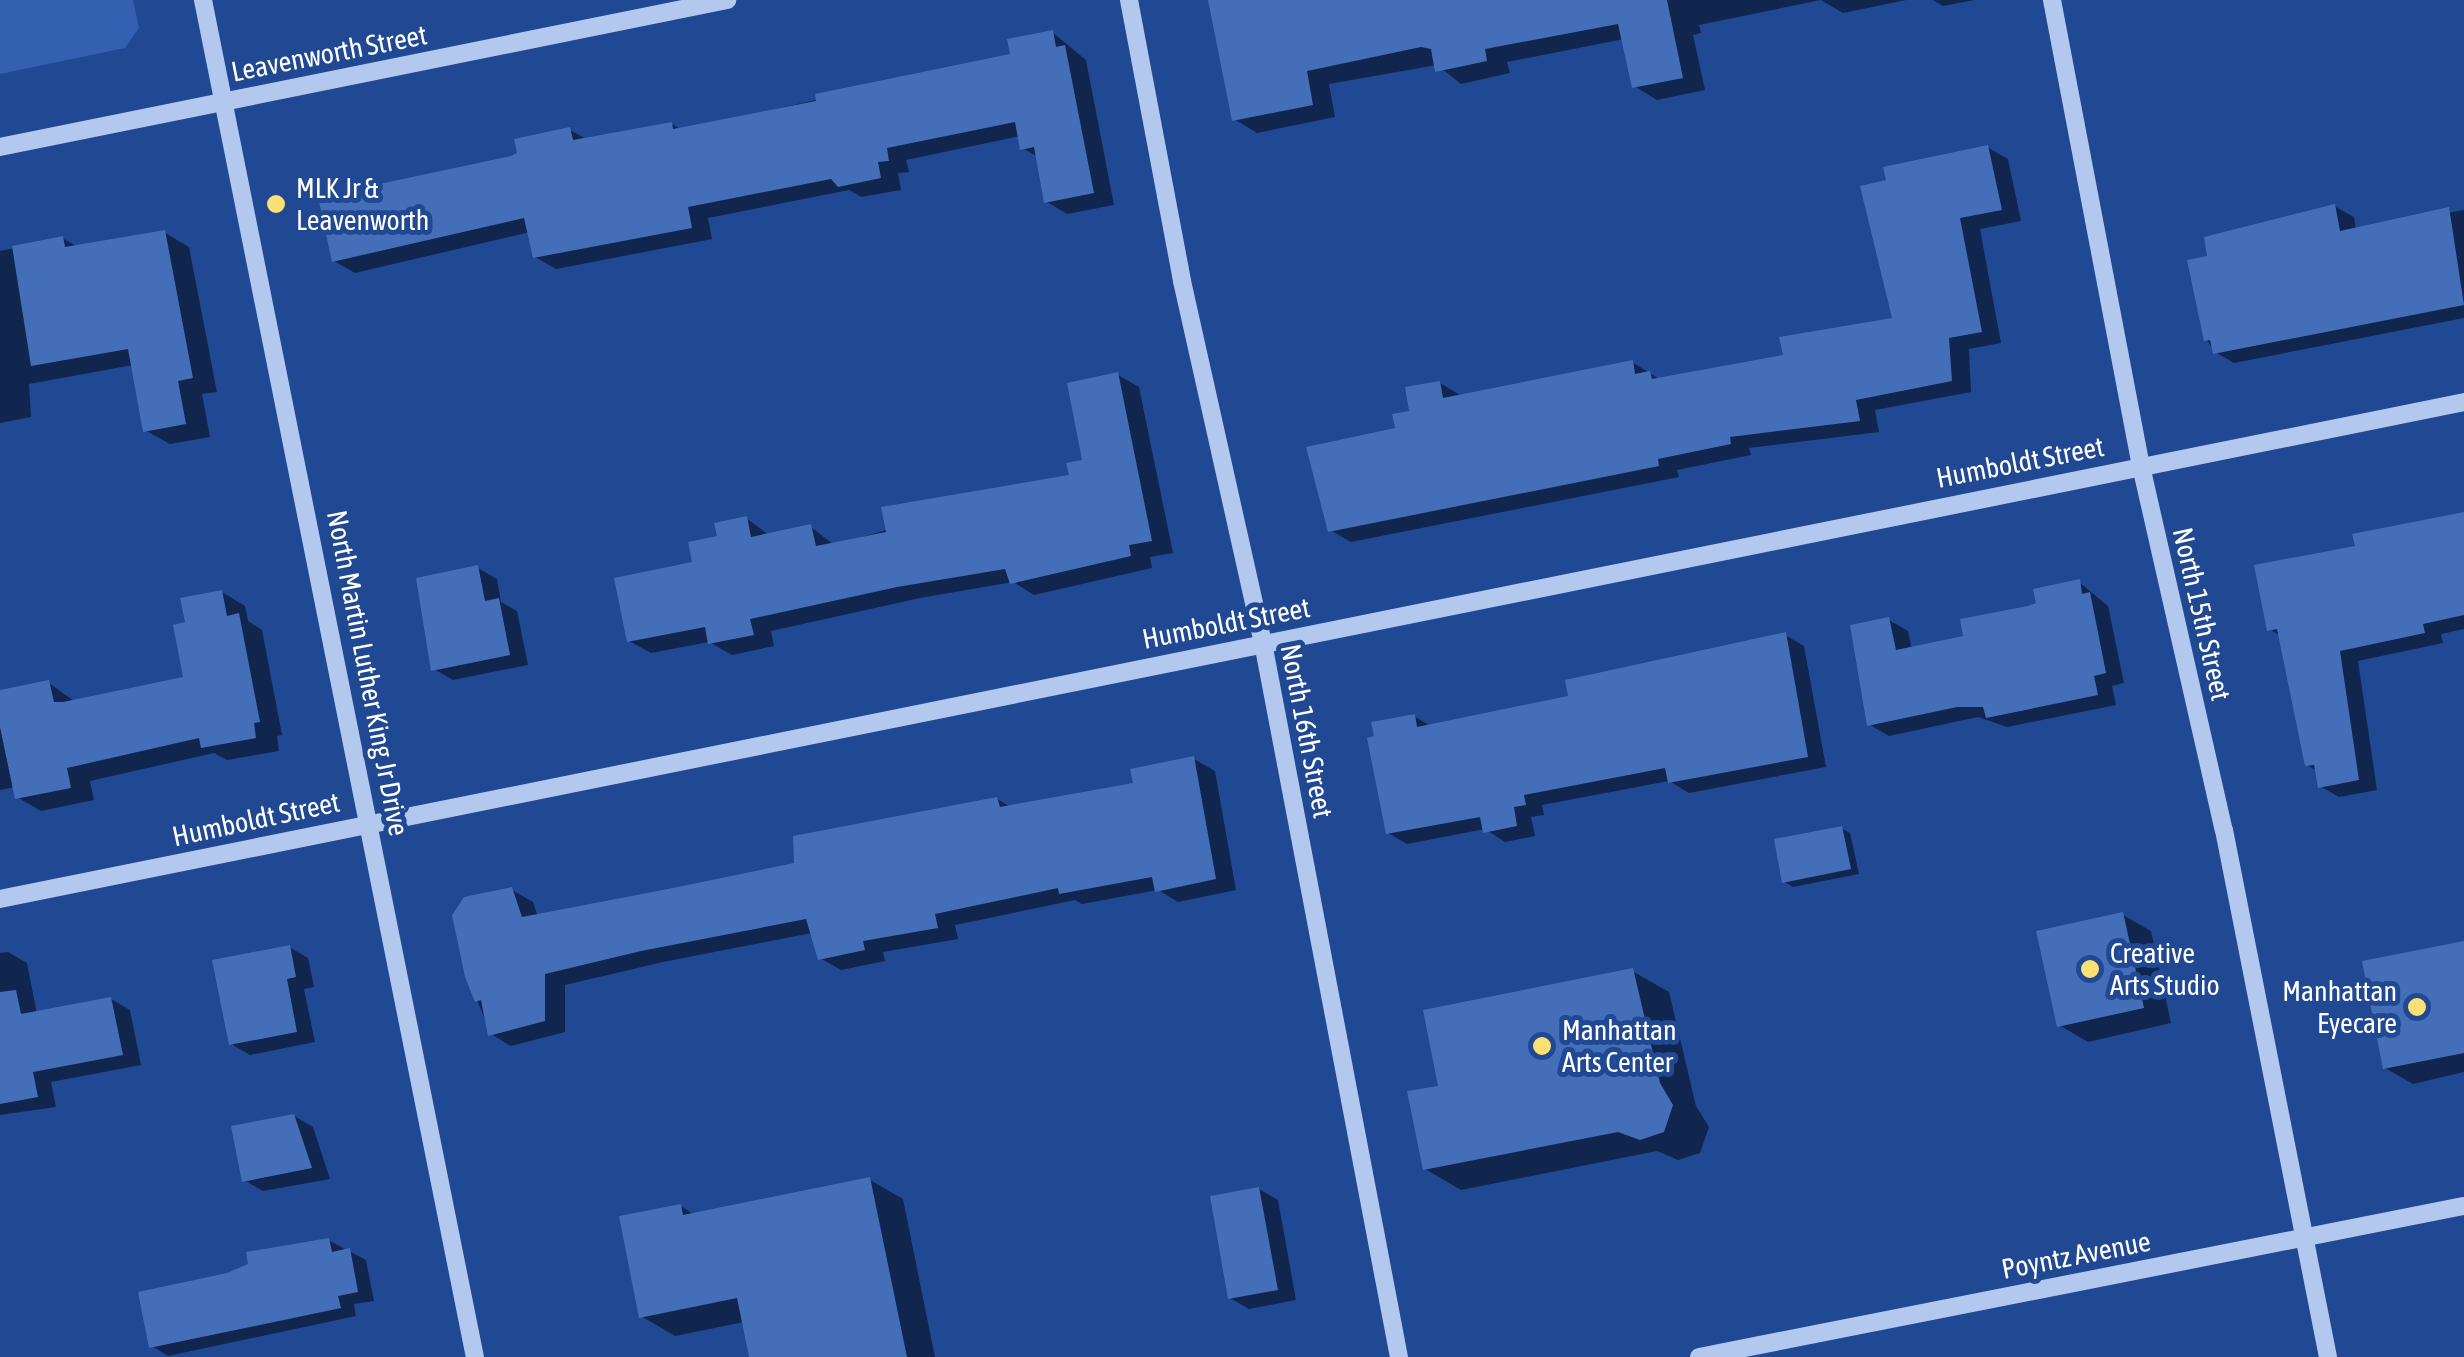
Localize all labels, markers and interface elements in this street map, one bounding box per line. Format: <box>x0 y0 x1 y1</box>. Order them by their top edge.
street label: Leavenworth Street <box>228 18 430 88</box>
place label: MLK Jr & Leavenworth <box>296 171 429 237</box>
marker: MLK Jr & Leavenworth <box>265 193 287 215</box>
street label: Humboldt Street <box>1933 429 2107 495</box>
street label: North Martin Luther King Jr Drive <box>320 508 416 838</box>
street label: North 15th Street <box>2166 524 2238 704</box>
street label: Humboldt Street <box>1139 590 1313 656</box>
street label: North 16th Street <box>1274 641 1340 821</box>
street label: Humboldt Street <box>169 785 343 853</box>
place label: Creative Arts Studio <box>2110 936 2220 1002</box>
marker: Creative Arts Studio <box>2079 958 2101 980</box>
place label: Manhattan Eyecare <box>2282 974 2397 1040</box>
marker: Manhattan Eyecare <box>2406 996 2428 1018</box>
place label: Manhattan Arts Center <box>1562 1013 1677 1079</box>
marker: Manhattan Arts Center <box>1531 1035 1553 1057</box>
street label: Poyntz Avenue <box>1999 1224 2153 1286</box>

